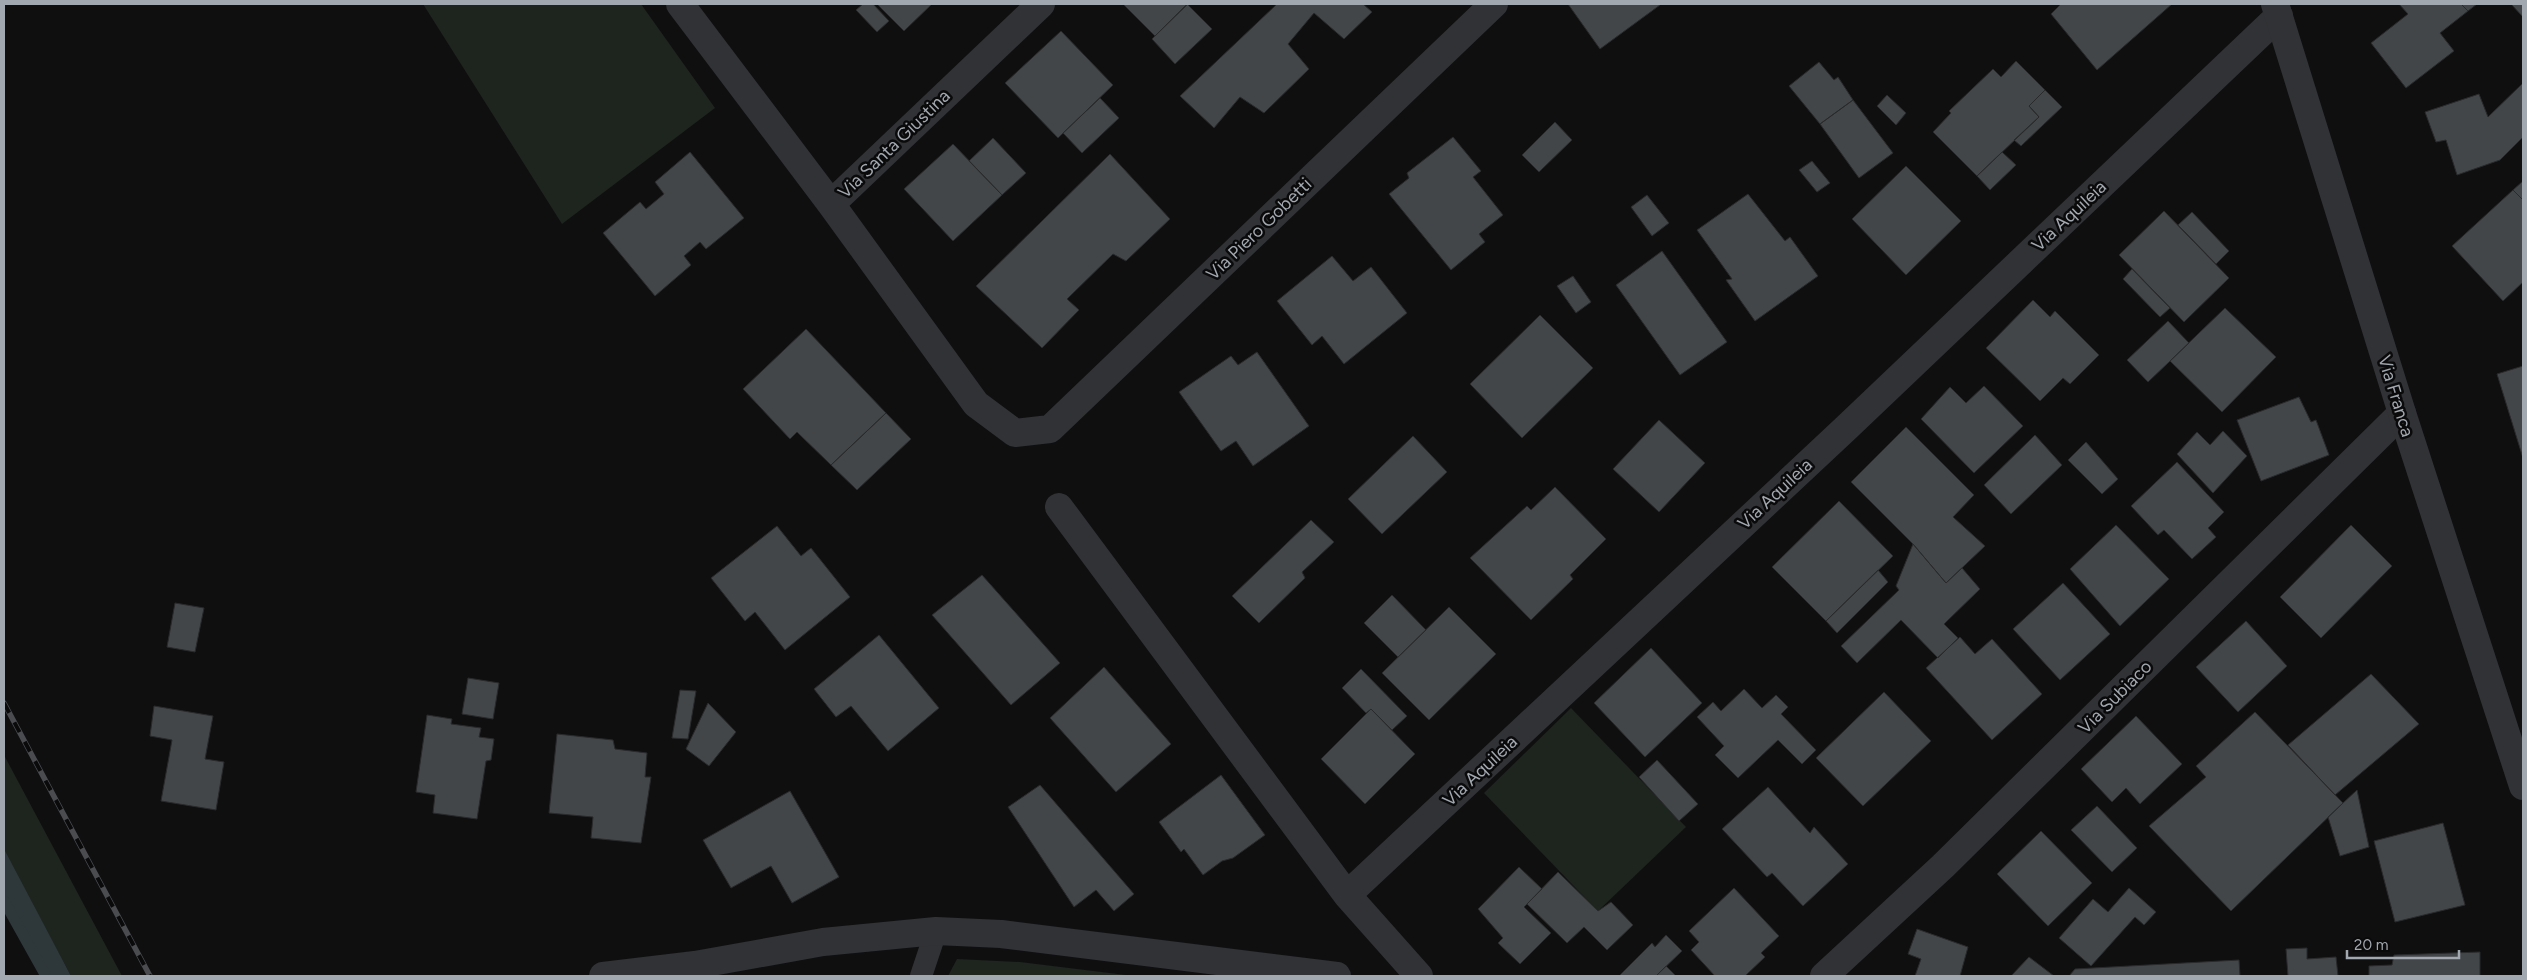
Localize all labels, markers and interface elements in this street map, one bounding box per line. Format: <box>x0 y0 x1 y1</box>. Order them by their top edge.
street label: Via Santa Giustina <box>833 85 955 203</box>
street label: Via Piero Gobetti <box>1202 173 1316 285</box>
street label: Via Aquileia <box>2027 176 2111 256</box>
street label: Via Franca <box>2373 353 2419 439</box>
street label: Via Aquileia <box>1733 454 1817 534</box>
street label: Via Subiaco <box>2073 655 2157 739</box>
street label: Via Aquileia <box>1438 731 1522 811</box>
scale bar <box>2347 928 2460 960</box>
text: 20 m <box>2354 936 2388 954</box>

